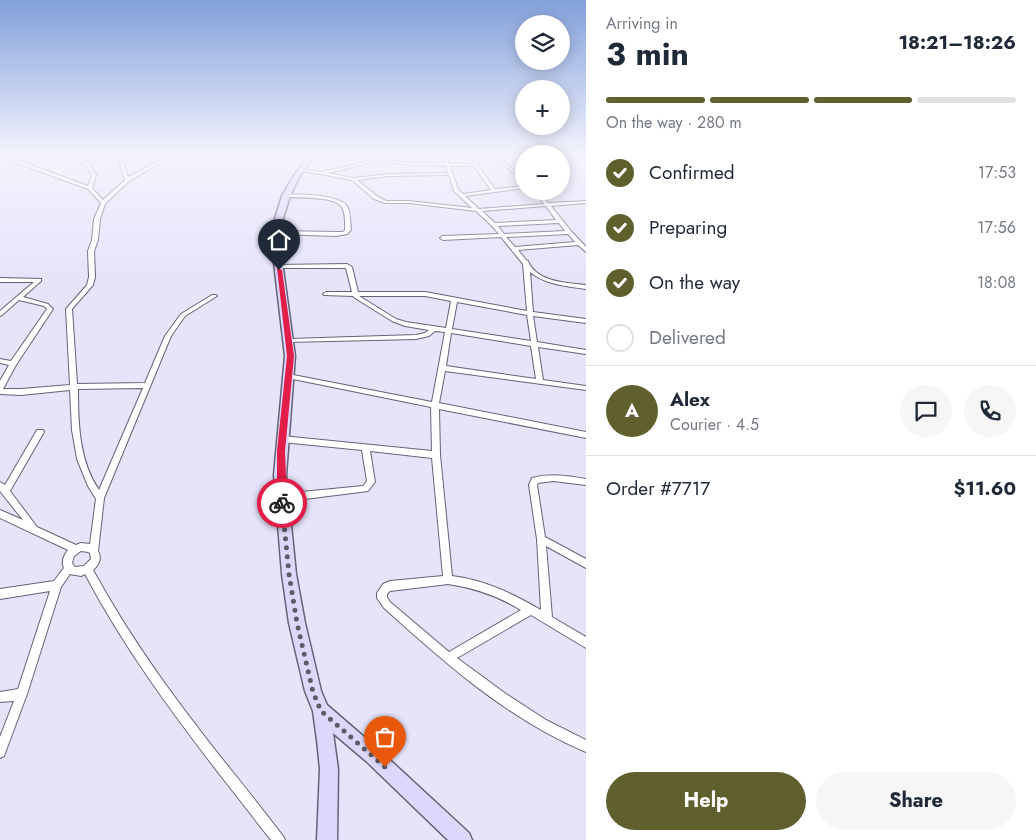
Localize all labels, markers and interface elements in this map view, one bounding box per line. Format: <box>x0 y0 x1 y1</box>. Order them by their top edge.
text: Arriving in <box>606 12 678 35</box>
map controls <box>515 15 570 200</box>
button: layers <box>515 15 570 70</box>
text: 18:21–18:26 <box>898 29 1016 56</box>
text: 3 min <box>606 31 689 77</box>
button: + <box>515 80 570 135</box>
text: On the way · 280 m <box>606 111 742 134</box>
button: − <box>515 145 570 200</box>
icon: check <box>606 159 634 187</box>
text: Confirmed <box>649 159 735 186</box>
text: 17:53 <box>978 161 1016 184</box>
icon: check <box>606 214 634 242</box>
text: Preparing <box>649 214 727 241</box>
text: 17:56 <box>977 216 1016 239</box>
pin <box>258 219 300 270</box>
icon: home <box>265 226 293 254</box>
icon: check <box>606 269 634 297</box>
text: On the way <box>649 269 740 296</box>
text: 18:08 <box>977 271 1016 294</box>
text: Delivered <box>649 324 726 351</box>
button: chat <box>900 385 952 437</box>
button: phone <box>964 385 1016 437</box>
text: Alex <box>670 386 710 413</box>
text: A <box>625 397 639 424</box>
text: Courier · 4.5 <box>670 413 759 436</box>
text: Order #7717 <box>606 475 710 502</box>
text: $11.60 <box>953 475 1016 502</box>
courier <box>257 478 307 528</box>
icon: bike <box>268 489 296 517</box>
pin <box>364 716 406 767</box>
icon: bag <box>371 723 399 751</box>
button: Help <box>606 772 806 830</box>
button: Share <box>816 772 1016 830</box>

